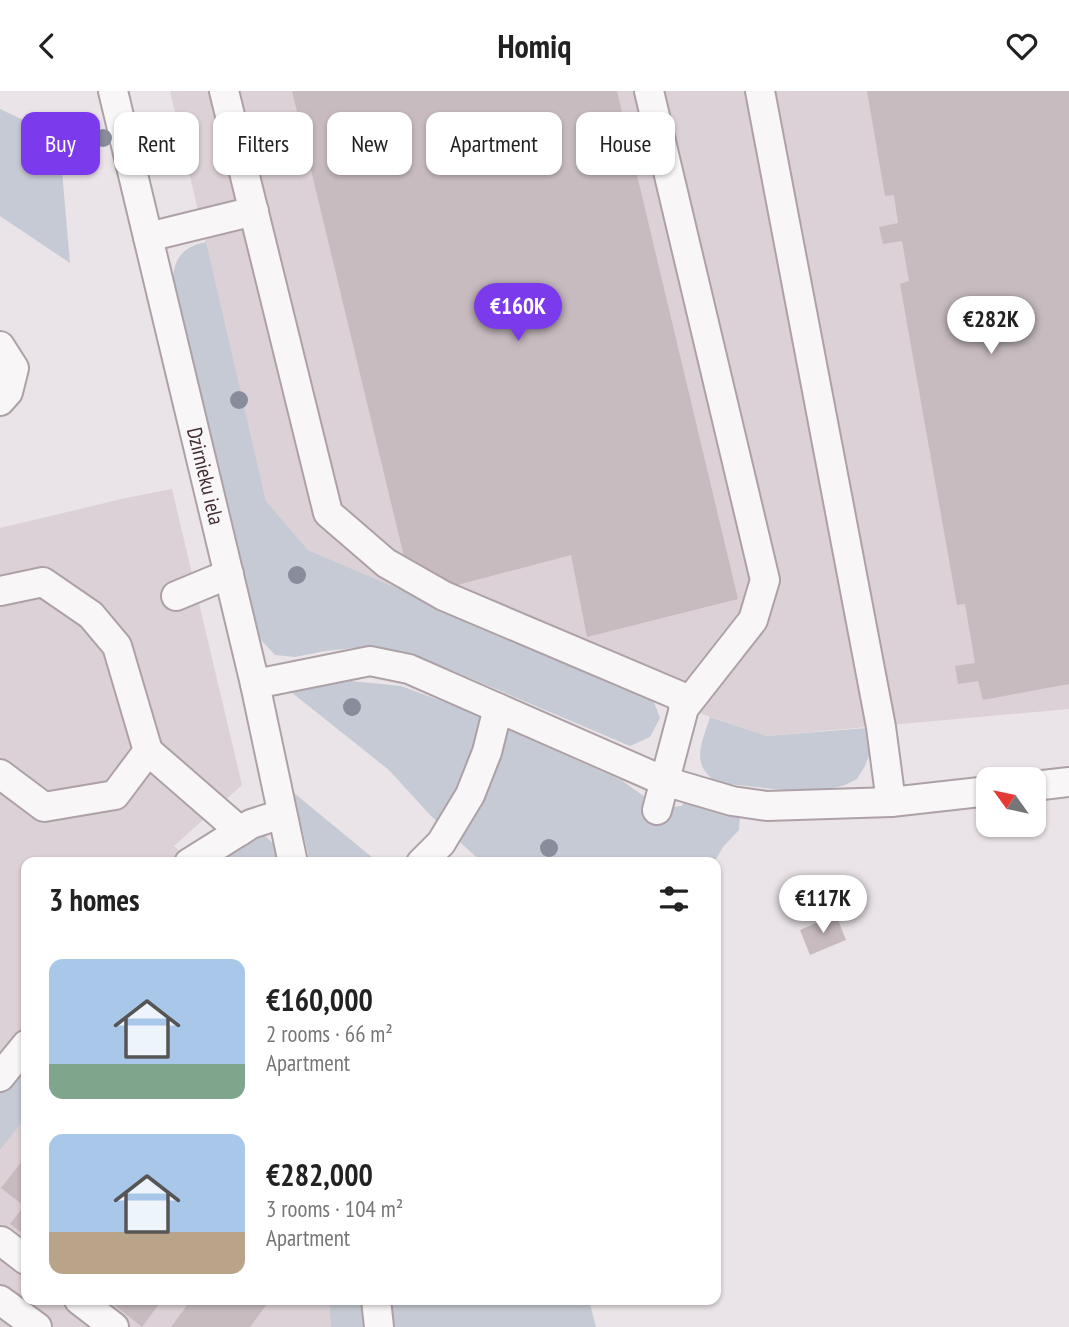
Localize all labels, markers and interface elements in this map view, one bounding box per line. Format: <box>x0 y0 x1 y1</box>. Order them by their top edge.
text: Homiq <box>498 25 571 67</box>
icon: back <box>28 27 66 65</box>
icon: heart <box>1003 27 1041 65</box>
chip: Buy <box>21 112 100 175</box>
chip: Rent <box>114 112 199 175</box>
chip: Filters <box>213 112 313 175</box>
chip: New <box>327 112 412 175</box>
chip: Apartment <box>426 112 562 175</box>
chip: House <box>576 112 675 175</box>
pin: €160K <box>469 283 567 343</box>
text: €160K <box>490 291 546 320</box>
pin: €282K <box>942 296 1040 356</box>
text: €282K <box>963 304 1019 333</box>
street label: Dzirnieku iela <box>181 425 230 527</box>
north arrow <box>976 767 1046 837</box>
map controls <box>976 767 1046 837</box>
pin: €117K <box>774 875 872 935</box>
text: 3 homes <box>49 880 140 919</box>
icon: filters <box>655 880 693 918</box>
text: €117K <box>795 883 851 912</box>
text: €160,000 <box>266 980 373 1019</box>
icon: home <box>105 987 189 1071</box>
text: 2 rooms · 66 m² <box>266 1019 393 1048</box>
text: Apartment <box>266 1048 350 1077</box>
text: €282,000 <box>266 1155 373 1194</box>
icon: home <box>105 1162 189 1246</box>
text: 3 rooms · 104 m² <box>266 1194 403 1223</box>
text: Apartment <box>266 1223 350 1252</box>

